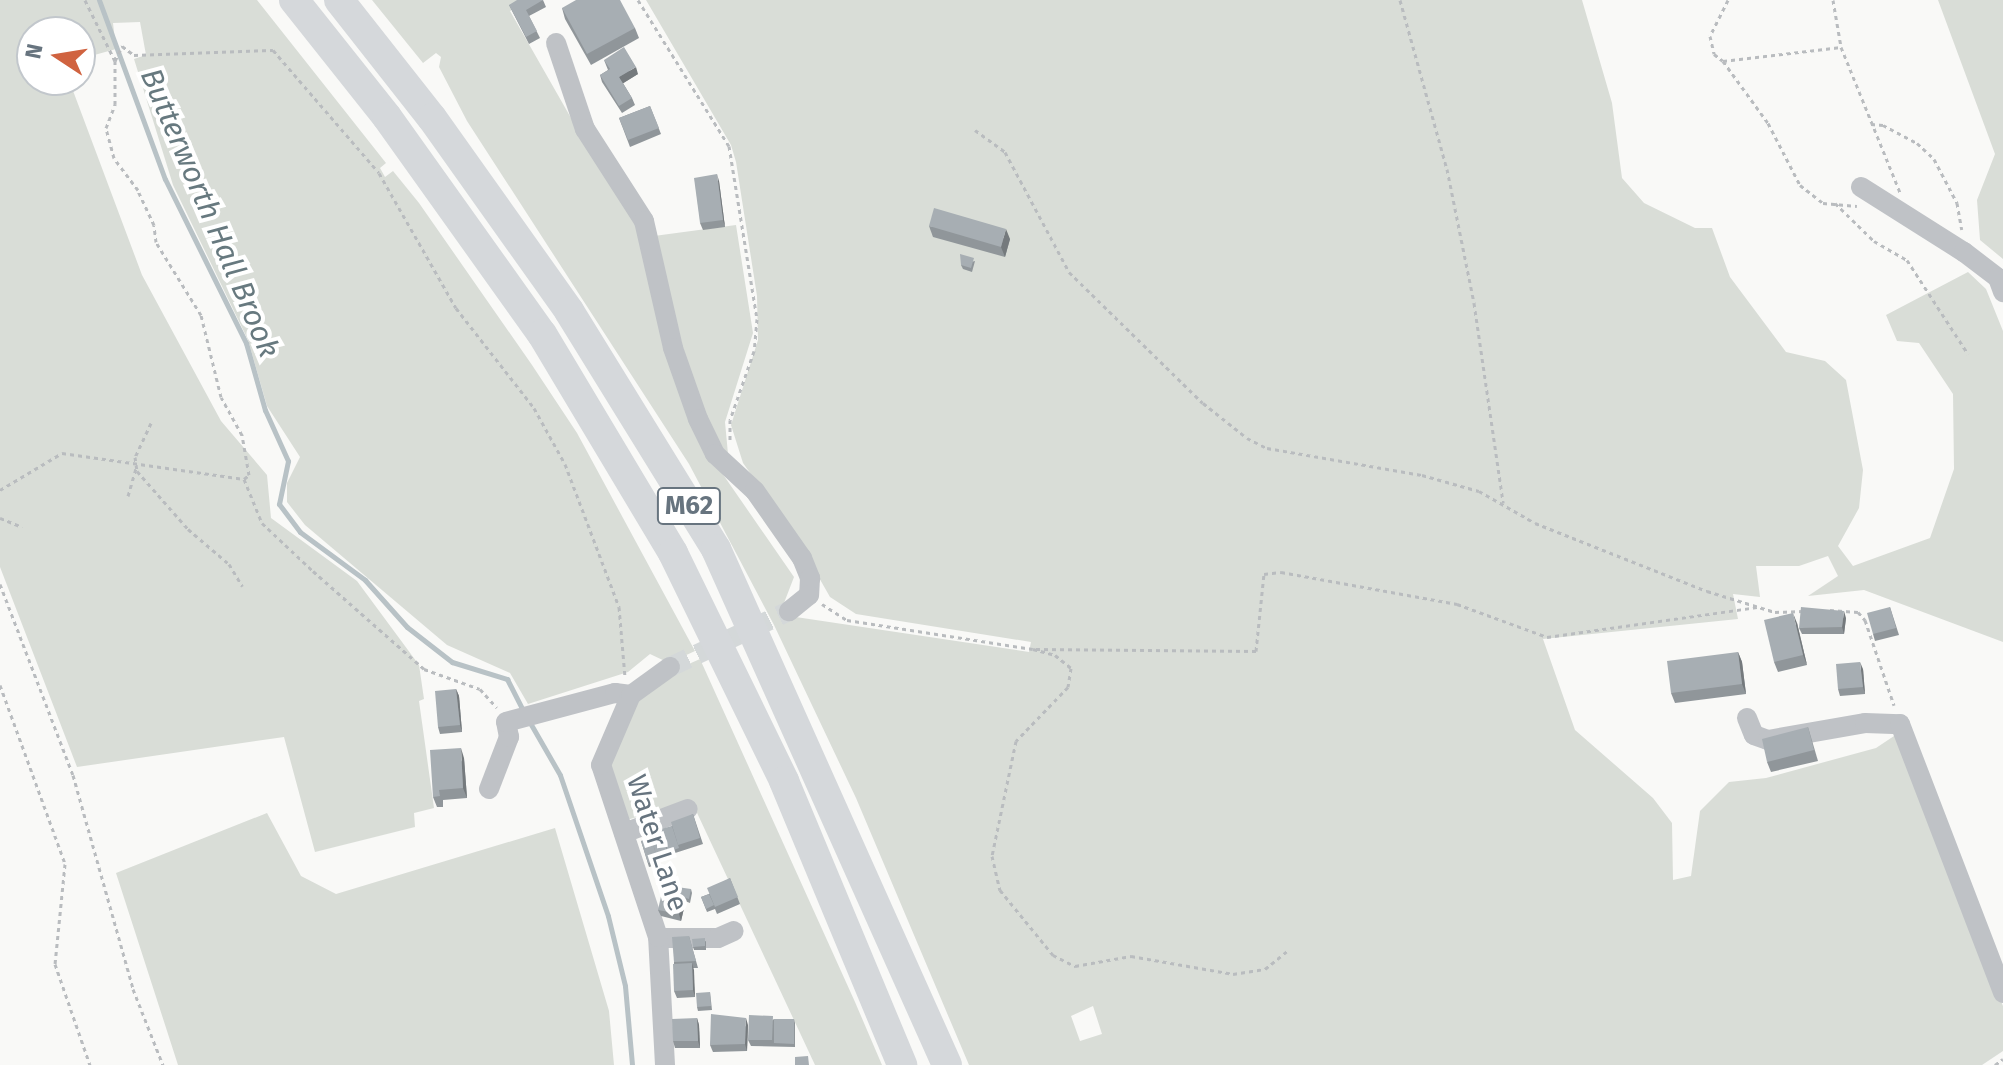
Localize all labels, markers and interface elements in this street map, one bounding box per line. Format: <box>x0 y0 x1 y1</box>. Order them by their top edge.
north arrow <box>16 16 96 96</box>
text: N <box>19 41 49 61</box>
water label: Butterworth Hall Brook <box>133 63 287 363</box>
road number: M62 <box>655 484 723 528</box>
street label: Water Lane <box>619 771 695 915</box>

